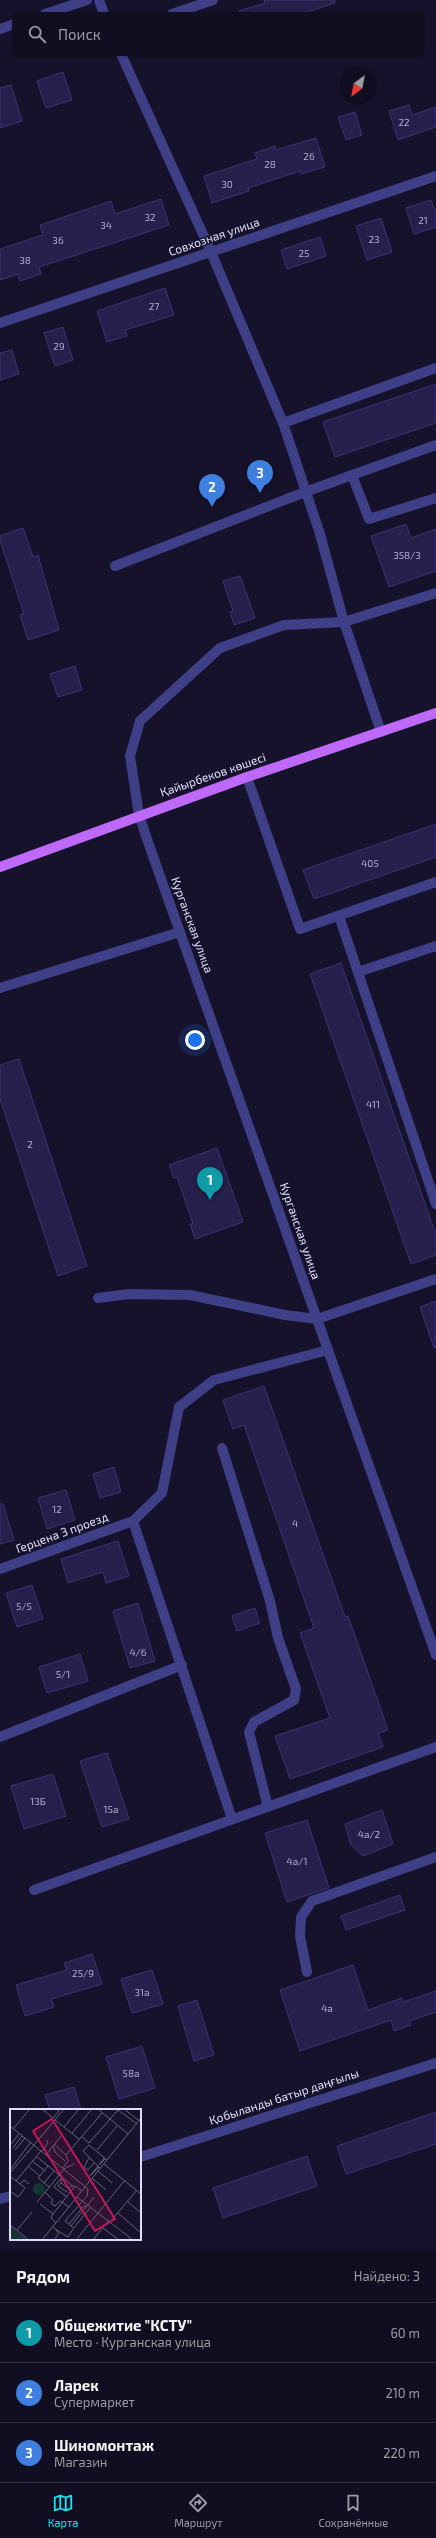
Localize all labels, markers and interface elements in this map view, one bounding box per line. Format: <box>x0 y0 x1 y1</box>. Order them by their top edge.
search box <box>12 12 424 56</box>
icon: search <box>26 23 48 45</box>
text: Поиск <box>58 25 101 43</box>
north arrow <box>340 68 376 104</box>
house number: 22 <box>398 116 410 128</box>
house number: 26 <box>303 150 315 162</box>
house number: 28 <box>264 158 276 170</box>
house number: 30 <box>221 178 233 190</box>
house number: 32 <box>144 211 156 223</box>
street label: Совхозная улица <box>166 214 261 259</box>
house number: 21 <box>418 214 428 226</box>
house number: 34 <box>100 219 112 231</box>
house number: 23 <box>368 233 380 245</box>
house number: 36 <box>52 234 64 246</box>
house number: 25 <box>299 247 309 259</box>
house number: 38 <box>19 254 31 266</box>
house number: 27 <box>149 300 159 312</box>
house number: 29 <box>53 340 65 352</box>
pin: 3 <box>247 460 273 493</box>
pin: 2 <box>199 474 225 507</box>
house number: 358/3 <box>393 549 421 561</box>
street label: Қайырбеков көшесі <box>158 749 267 799</box>
house number: 405 <box>361 857 379 869</box>
street label: Курганская улица <box>168 875 217 975</box>
your location <box>185 1030 205 1050</box>
house number: 411 <box>366 1098 380 1110</box>
house number: 2 <box>27 1138 33 1150</box>
pin: 1 <box>197 1167 223 1200</box>
street label: Курганская улица <box>277 1181 324 1281</box>
house number: 12 <box>52 1503 62 1515</box>
street label: Герцена 3 проезд <box>14 1509 110 1555</box>
house number: 4 <box>292 1517 298 1529</box>
house number: 5/5 <box>16 1600 32 1612</box>
house number: 4/6 <box>129 1646 147 1658</box>
house number: 5/1 <box>56 1668 70 1680</box>
house number: 13Б <box>30 1795 46 1807</box>
house number: 15а <box>104 1803 118 1815</box>
house number: 4а/2 <box>358 1828 381 1840</box>
house number: 4а/1 <box>287 1855 307 1867</box>
house number: 25/9 <box>72 1967 94 1979</box>
house number: 31а <box>134 1986 150 1998</box>
house number: 4а <box>321 2002 333 2014</box>
street label: Қобыланды батыр даңғылы <box>207 2065 360 2127</box>
house number: 58а <box>123 2067 139 2079</box>
inset map <box>10 2109 141 2240</box>
text: Рядом <box>16 2266 70 2286</box>
text: Найдено: 3 <box>354 2268 420 2284</box>
text: Общежитие "КСТУ" <box>54 2316 192 2334</box>
text: 1 <box>26 2325 32 2341</box>
text: 60 m <box>390 2325 420 2341</box>
text: Место · Курганская улица <box>54 2334 211 2350</box>
text: Ларек <box>54 2376 99 2394</box>
text: 2 <box>25 2385 33 2401</box>
text: 210 m <box>385 2385 420 2401</box>
text: Супермаркет <box>54 2394 135 2410</box>
text: Шиномонтаж <box>54 2436 154 2454</box>
text: 3 <box>25 2445 33 2461</box>
text: 220 m <box>383 2445 420 2461</box>
text: Магазин <box>54 2454 107 2470</box>
tab: Карта <box>48 2492 78 2529</box>
tab: Маршрут <box>174 2492 223 2529</box>
tab: Сохранённые <box>318 2492 388 2529</box>

